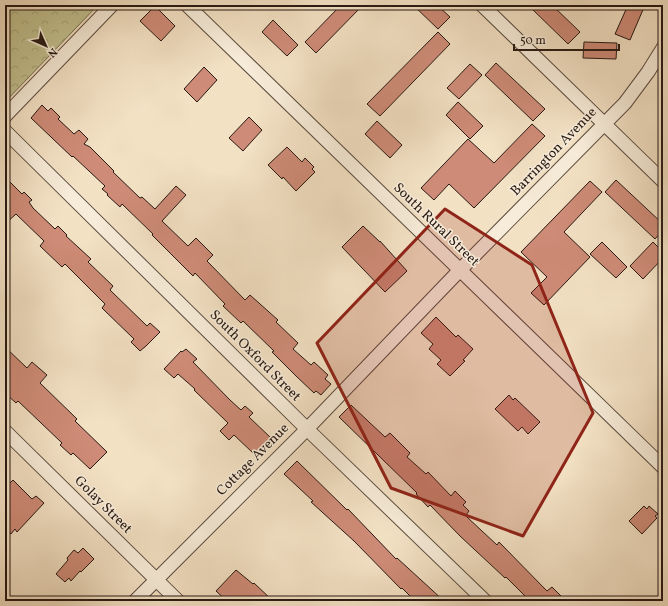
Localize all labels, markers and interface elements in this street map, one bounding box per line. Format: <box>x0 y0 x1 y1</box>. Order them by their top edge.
north arrow <box>26 26 66 66</box>
scale bar <box>514 26 619 52</box>
text: 50 m <box>520 33 546 49</box>
text: N <box>44 44 60 60</box>
street label: Barrington Avenue <box>507 103 601 200</box>
street label: South Rural Street <box>389 179 483 271</box>
street label: South Oxford Street <box>205 306 305 406</box>
street label: Cottage Avenue <box>212 419 294 501</box>
street label: Golay Street <box>70 472 136 538</box>

